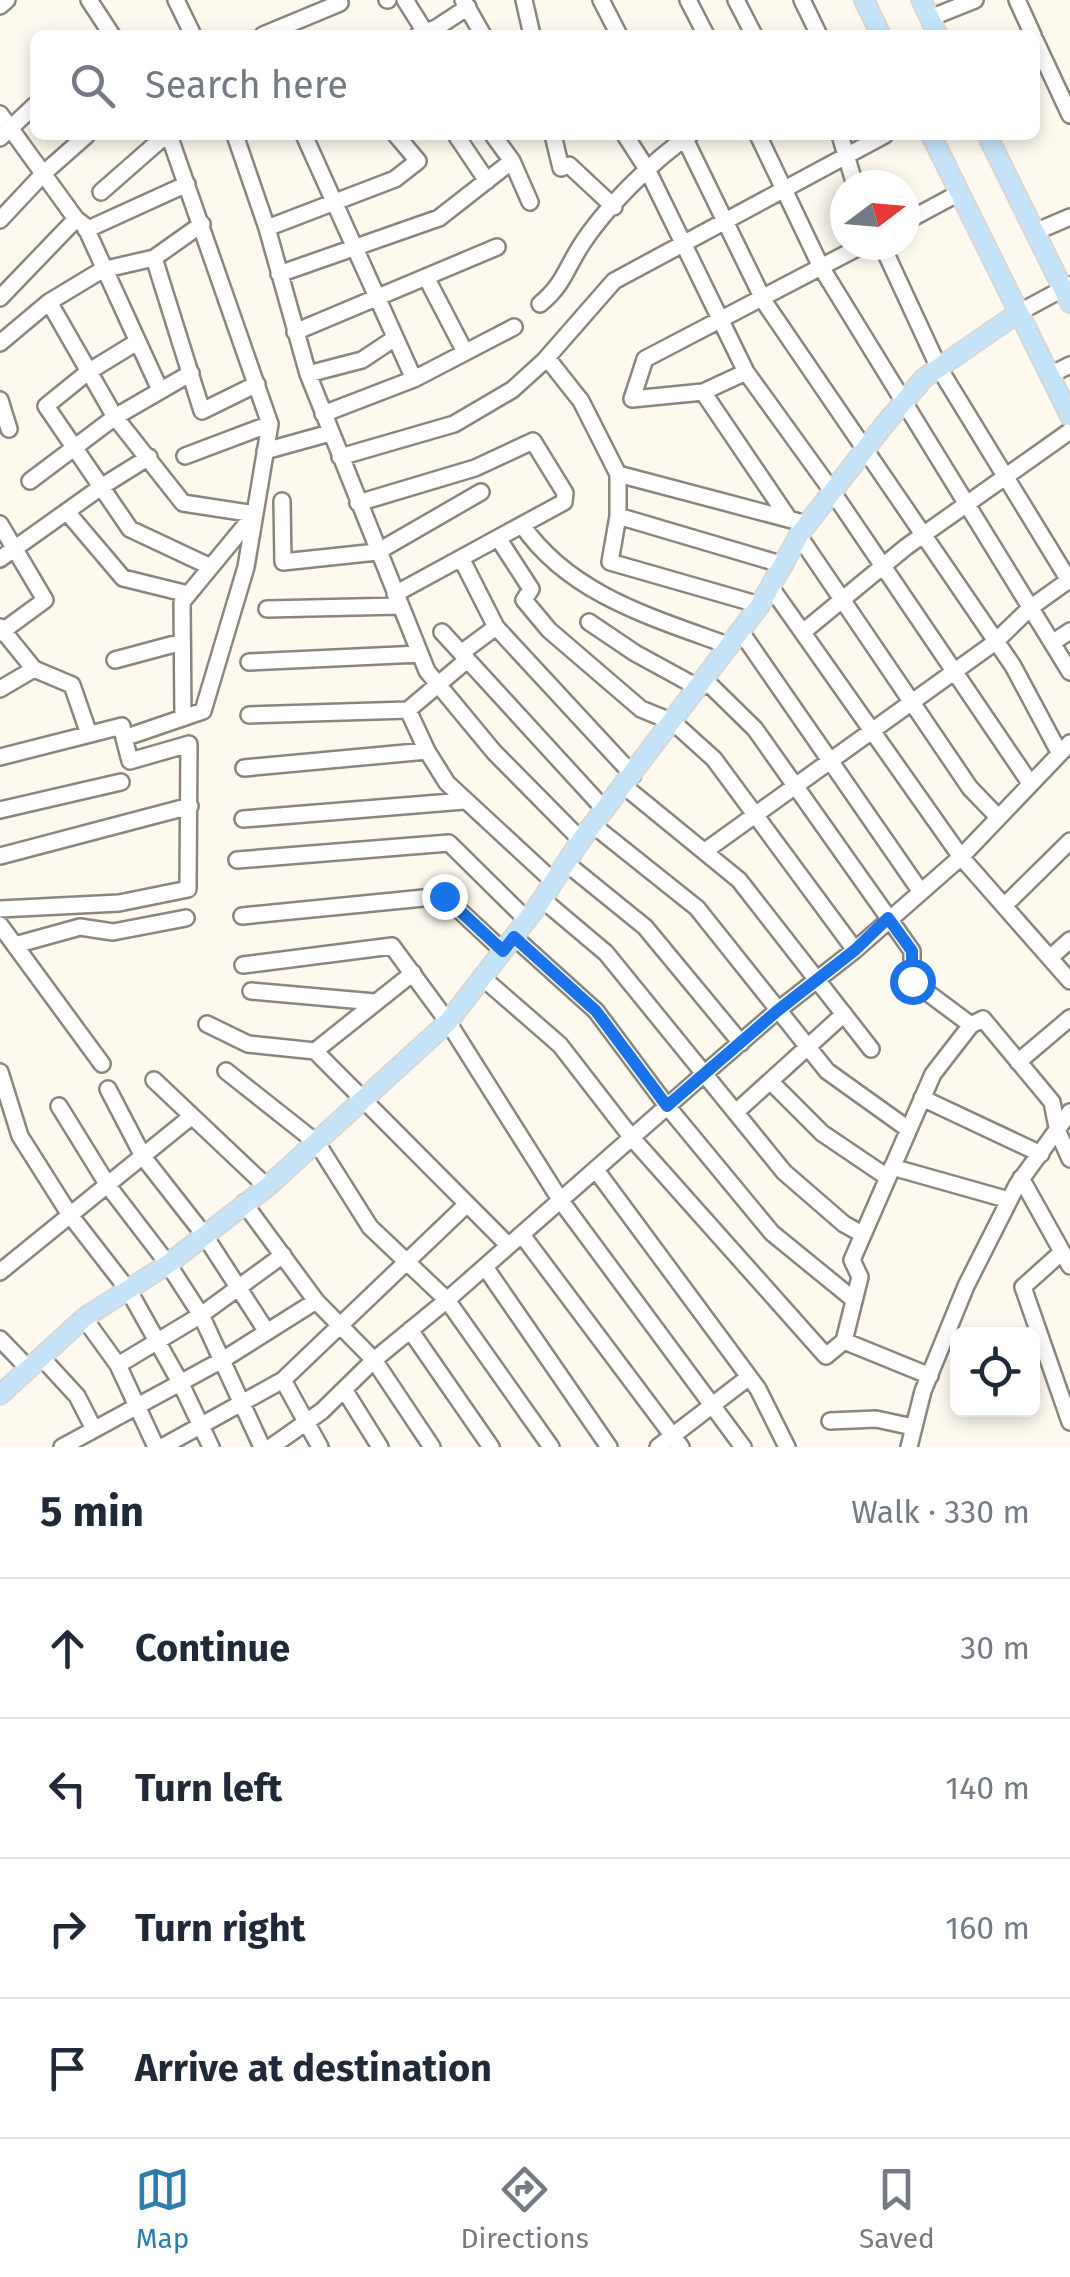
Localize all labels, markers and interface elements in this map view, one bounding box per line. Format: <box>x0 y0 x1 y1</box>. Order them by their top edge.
search box <box>30 30 1040 140</box>
icon: search <box>65 58 120 113</box>
text: Search here <box>145 62 348 108</box>
north arrow <box>830 170 920 260</box>
route end <box>422 874 468 920</box>
route start <box>890 959 936 1005</box>
map controls <box>950 1327 1040 1417</box>
button: locate <box>950 1327 1040 1417</box>
text: 5 min <box>40 1487 144 1537</box>
text: Walk · 330 m <box>851 1493 1030 1531</box>
icon: ahead <box>40 1621 95 1676</box>
text: Continue <box>135 1625 290 1671</box>
text: 30 m <box>960 1629 1030 1667</box>
icon: left <box>40 1761 95 1816</box>
text: Turn left <box>135 1765 282 1811</box>
text: 140 m <box>945 1769 1030 1807</box>
icon: right <box>40 1901 95 1956</box>
text: Turn right <box>135 1905 305 1951</box>
text: 160 m <box>945 1909 1030 1947</box>
icon: arrive <box>40 2041 95 2096</box>
text: Arrive at destination <box>135 2045 492 2091</box>
tab: Map <box>135 2162 190 2255</box>
tab: Directions <box>460 2162 589 2255</box>
tab: Saved <box>859 2162 935 2255</box>

